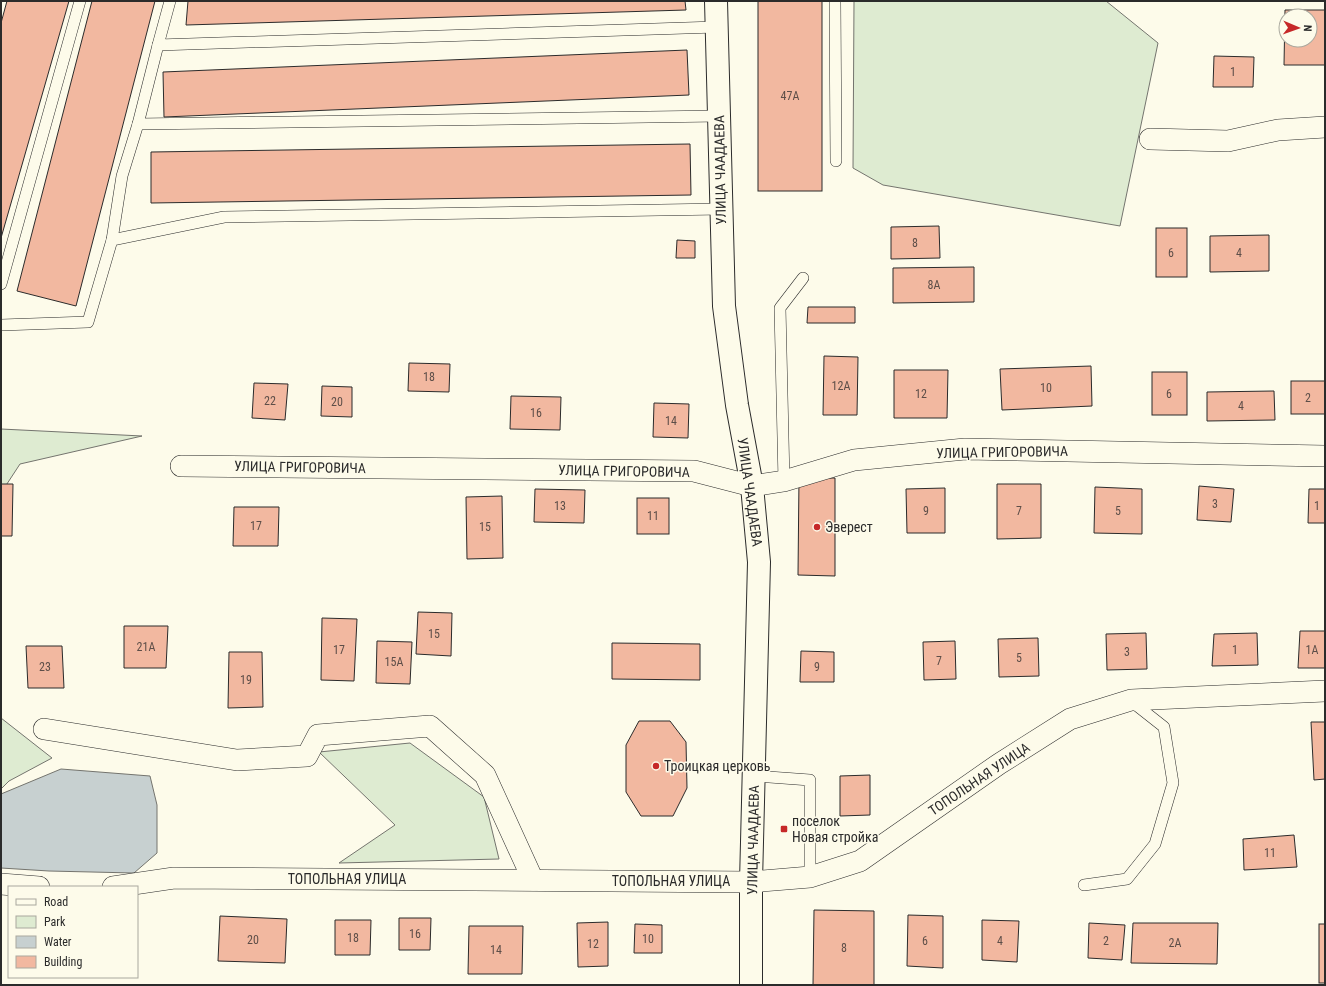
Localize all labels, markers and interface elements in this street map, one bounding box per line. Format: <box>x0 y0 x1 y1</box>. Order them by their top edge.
north arrow <box>1278 8 1318 48</box>
text: N <box>1301 25 1314 32</box>
house number: 1 <box>1230 65 1236 79</box>
house number: 47А <box>781 89 799 103</box>
street label: УЛИЦА ЧААДАЕВА <box>711 115 729 225</box>
house number: 8 <box>912 236 918 250</box>
house number: 6 <box>1168 246 1174 260</box>
house number: 4 <box>1236 246 1242 260</box>
house number: 8А <box>928 278 941 292</box>
house number: 18 <box>423 370 435 384</box>
house number: 12А <box>832 379 850 393</box>
house number: 10 <box>1040 381 1052 395</box>
house number: 12 <box>915 387 927 401</box>
house number: 6 <box>1166 387 1172 401</box>
house number: 2 <box>1305 391 1311 405</box>
house number: 22 <box>264 394 276 408</box>
house number: 20 <box>331 395 343 409</box>
house number: 4 <box>1238 399 1244 413</box>
house number: 16 <box>530 406 542 420</box>
house number: 14 <box>665 414 677 428</box>
street label: УЛИЦА ЧААДАЕВА <box>734 436 766 548</box>
street label: УЛИЦА ГРИГОРОВИЧА <box>936 443 1068 461</box>
street label: УЛИЦА ГРИГОРОВИЧА <box>234 458 366 476</box>
street label: УЛИЦА ГРИГОРОВИЧА <box>558 462 690 480</box>
house number: 3 <box>1212 497 1218 511</box>
house number: 13 <box>554 499 566 513</box>
house number: 1 <box>1314 499 1320 513</box>
house number: 9 <box>923 504 929 518</box>
house number: 7 <box>1016 504 1022 518</box>
house number: 5 <box>1115 504 1121 518</box>
house number: 11 <box>647 509 659 523</box>
house number: 17 <box>250 519 262 533</box>
place label: Эверест <box>825 519 873 535</box>
house number: 15 <box>479 520 491 534</box>
marker: Эверест <box>812 522 822 532</box>
house number: 15 <box>428 627 440 641</box>
house number: 21А <box>137 640 155 654</box>
house number: 17 <box>333 643 345 657</box>
house number: 1 <box>1232 643 1238 657</box>
house number: 1А <box>1306 643 1319 657</box>
house number: 3 <box>1124 645 1130 659</box>
house number: 5 <box>1016 651 1022 665</box>
house number: 7 <box>936 654 942 668</box>
house number: 15А <box>385 655 403 669</box>
house number: 23 <box>39 660 51 674</box>
house number: 9 <box>814 660 820 674</box>
house number: 19 <box>240 673 252 687</box>
street label: ТОПОЛЬНАЯ УЛИЦА <box>925 739 1033 819</box>
place label: Троицкая церковь <box>664 758 771 774</box>
marker: Троицкая церковь <box>651 761 661 771</box>
street label: УЛИЦА ЧААДАЕВА <box>744 785 762 895</box>
place label: поселок Новая стройка <box>792 813 878 845</box>
marker: поселок Новая стройка <box>779 824 789 834</box>
house number: 11 <box>1264 846 1276 860</box>
street label: ТОПОЛЬНАЯ УЛИЦА <box>288 871 406 887</box>
street label: ТОПОЛЬНАЯ УЛИЦА <box>612 873 730 889</box>
legend <box>8 886 138 978</box>
text: Road <box>44 895 68 909</box>
text: Park <box>44 915 66 929</box>
house number: 16 <box>409 927 421 941</box>
house number: 18 <box>347 931 359 945</box>
house number: 10 <box>642 932 654 946</box>
house number: 20 <box>247 933 259 947</box>
house number: 6 <box>922 934 928 948</box>
house number: 4 <box>997 934 1003 948</box>
house number: 2 <box>1103 934 1109 948</box>
text: Water <box>44 935 72 949</box>
house number: 2А <box>1169 936 1182 950</box>
house number: 12 <box>587 937 599 951</box>
house number: 8 <box>841 941 847 955</box>
house number: 14 <box>490 943 502 957</box>
text: Building <box>44 955 82 969</box>

